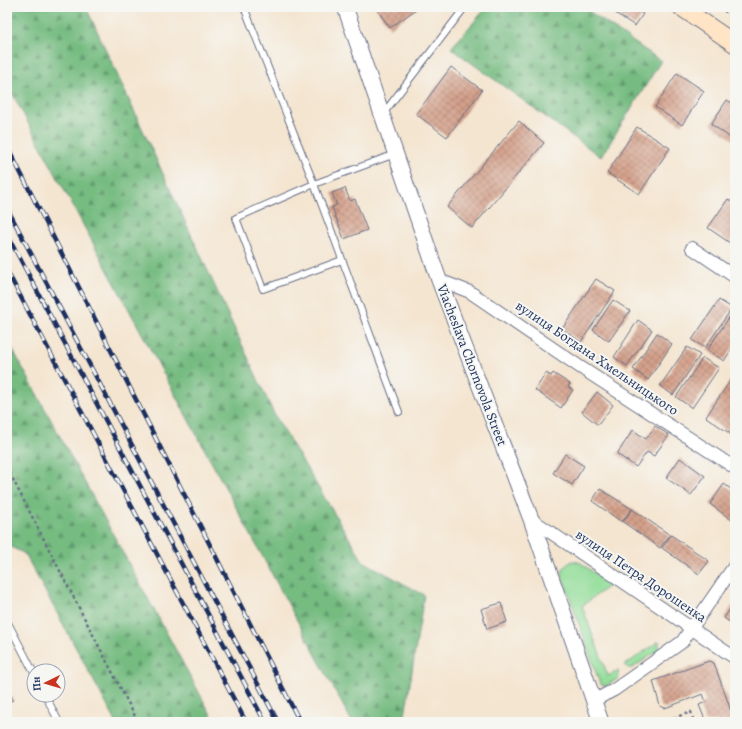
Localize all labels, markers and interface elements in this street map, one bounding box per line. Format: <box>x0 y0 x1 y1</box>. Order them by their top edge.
street label: Viacheslava Chornovola Street <box>432 280 512 449</box>
street label: вулиця Богдана Хмельницького <box>512 296 682 420</box>
street label: вулиця Петра Дорошенка <box>572 525 711 627</box>
north arrow <box>26 663 66 703</box>
text: Пн <box>28 676 45 692</box>

